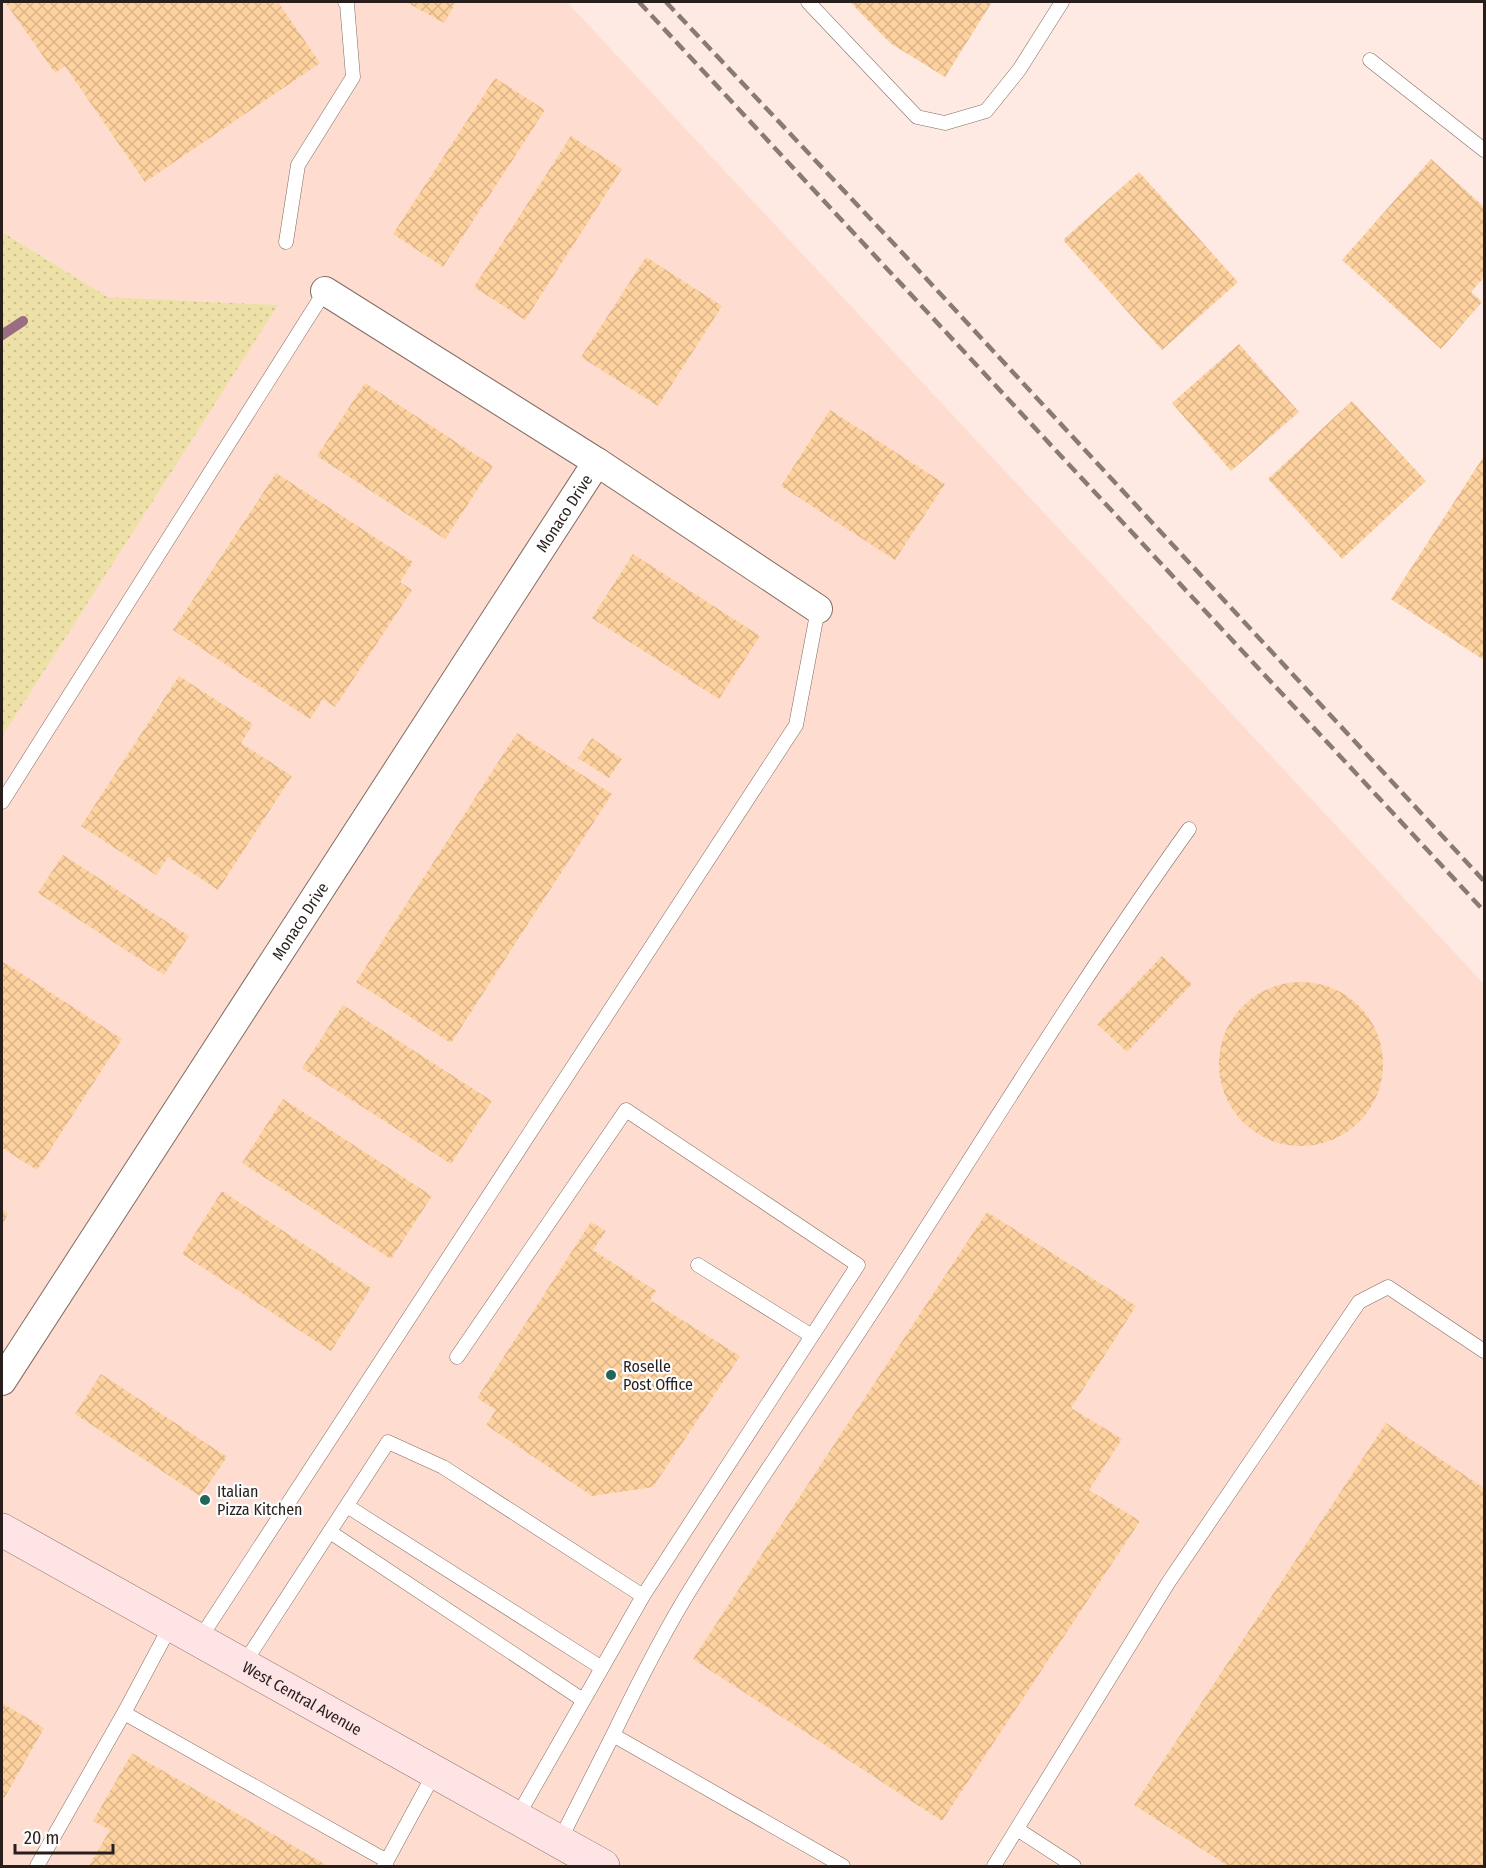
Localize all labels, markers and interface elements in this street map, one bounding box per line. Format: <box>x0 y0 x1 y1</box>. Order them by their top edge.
street label: Monaco Drive <box>532 471 597 556</box>
street label: Monaco Drive <box>268 879 332 964</box>
place label: Roselle Post Office <box>623 1357 693 1394</box>
marker: Roselle Post Office <box>604 1368 618 1382</box>
place label: Italian Pizza Kitchen <box>217 1482 303 1519</box>
marker: Italian Pizza Kitchen <box>198 1493 212 1507</box>
street label: West Central Avenue <box>239 1657 365 1739</box>
scale bar <box>15 1817 112 1855</box>
text: 20 m <box>24 1827 59 1849</box>

